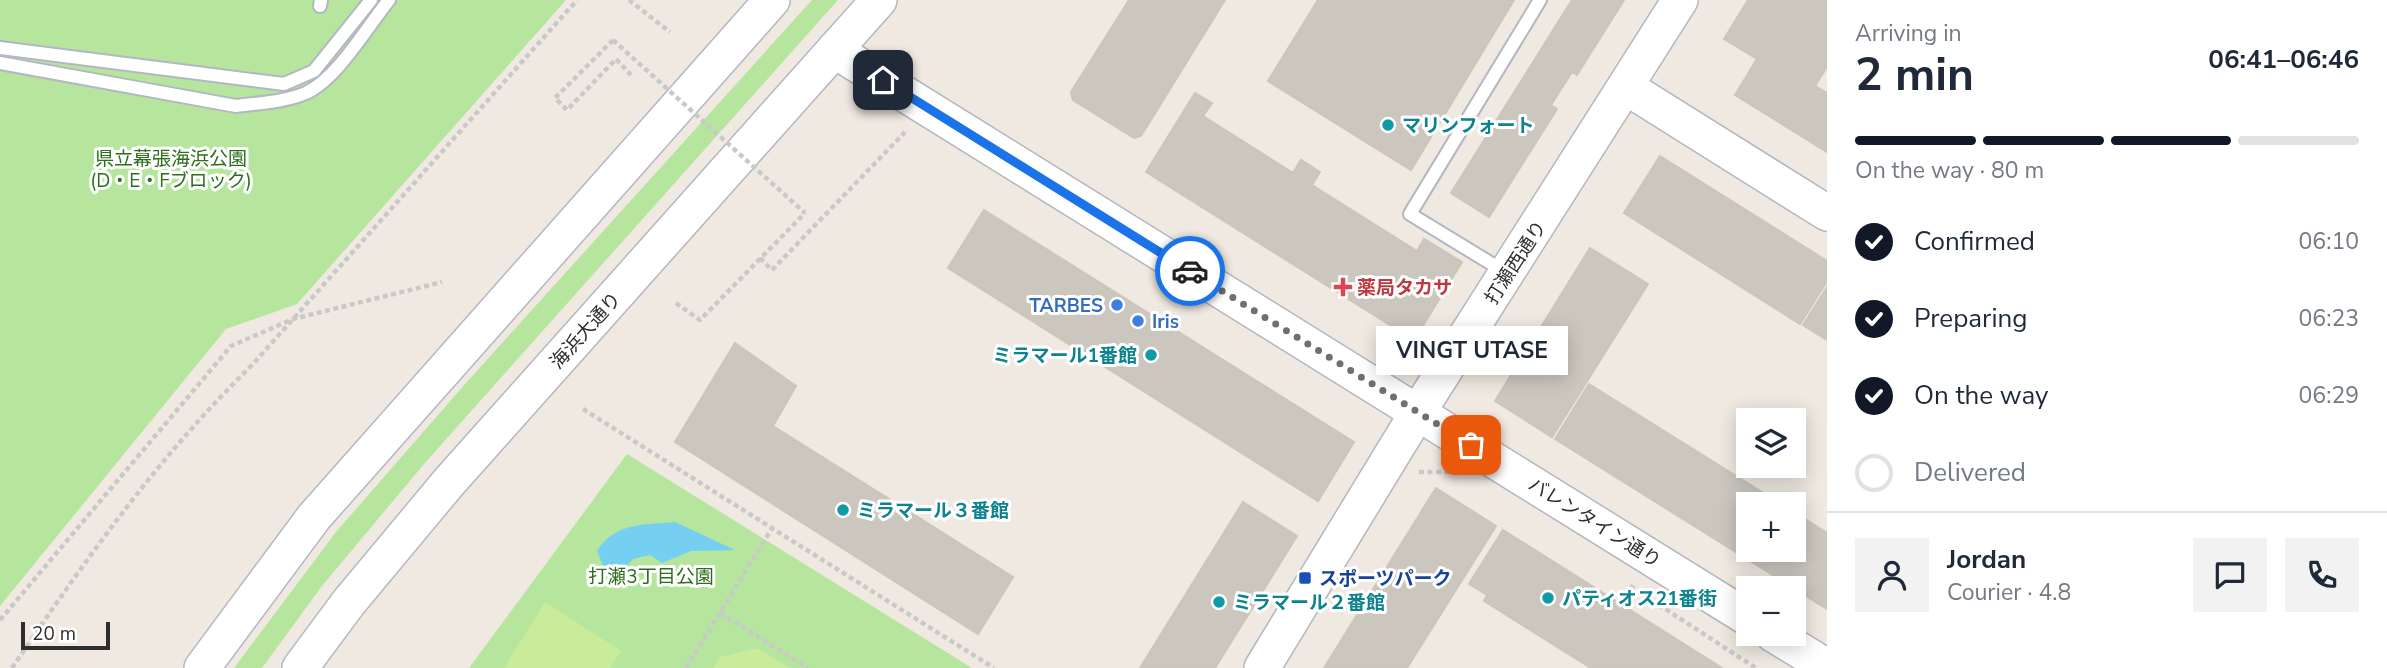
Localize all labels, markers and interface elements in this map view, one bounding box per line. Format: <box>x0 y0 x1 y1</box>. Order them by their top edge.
text: Arriving in <box>1855 18 1962 49</box>
text: 06:41–06:46 <box>2208 42 2359 77</box>
text: 2 min <box>1855 43 1974 106</box>
pin <box>853 50 913 110</box>
icon: home <box>864 61 902 99</box>
place label: マリンフォート <box>1402 113 1534 139</box>
marker: マリンフォート <box>1380 117 1396 133</box>
park label: 県立幕張海浜公園 (D・E・Fブロック) <box>90 146 252 194</box>
text: On the way · 80 m <box>1855 155 2044 186</box>
street label: 打瀬西通り <box>1479 216 1553 309</box>
icon: check <box>1855 223 1893 261</box>
text: Confirmed <box>1914 224 2035 259</box>
text: 06:10 <box>2299 226 2359 257</box>
courier <box>1155 236 1225 306</box>
icon: car <box>1171 252 1209 290</box>
place label: 薬局タカサ <box>1357 275 1452 301</box>
marker: 薬局タカサ <box>1335 279 1351 295</box>
street label: 海浜大通り <box>544 287 627 375</box>
place label: TARBES <box>1029 293 1103 319</box>
marker: TARBES <box>1109 297 1125 313</box>
icon: check <box>1855 300 1893 338</box>
text: Preparing <box>1914 301 2027 336</box>
text: 06:23 <box>2299 303 2359 334</box>
place label: Iris <box>1152 309 1179 335</box>
marker: Iris <box>1130 313 1146 329</box>
callout: VINGT UTASE <box>1375 326 1567 375</box>
text: VINGT UTASE <box>1396 335 1548 366</box>
place label: ミラマール1番館 <box>993 343 1137 369</box>
marker: ミラマール1番館 <box>1143 347 1159 363</box>
icon: check <box>1855 377 1893 415</box>
text: On the way <box>1914 378 2048 413</box>
text: 06:29 <box>2299 380 2359 411</box>
map controls <box>1736 408 1806 646</box>
button: layers <box>1736 408 1806 478</box>
pin <box>1441 415 1501 475</box>
icon: bag <box>1452 426 1490 464</box>
text: Delivered <box>1914 455 2026 490</box>
street label: バレンタイン通り <box>1523 472 1666 574</box>
button: + <box>1736 492 1806 562</box>
place label: ミラマール３番館 <box>857 498 1009 524</box>
marker: ミラマール３番館 <box>835 502 851 518</box>
button: person <box>1855 538 1929 612</box>
button: chat <box>2193 538 2267 612</box>
button: phone <box>2285 538 2359 612</box>
text: Jordan <box>1947 542 2026 577</box>
park label: 打瀬3丁目公園 <box>588 564 714 590</box>
place label: スポーツパーク <box>1319 566 1452 592</box>
marker: スポーツパーク <box>1297 570 1313 586</box>
button: − <box>1736 576 1806 646</box>
text: Courier · 4.8 <box>1947 577 2071 608</box>
place label: パティオス21番街 <box>1562 586 1717 612</box>
place label: ミラマール２番館 <box>1233 590 1385 616</box>
marker: パティオス21番街 <box>1540 590 1556 606</box>
marker: ミラマール２番館 <box>1211 594 1227 610</box>
scale bar <box>21 619 110 651</box>
text: 20 m <box>32 621 76 647</box>

